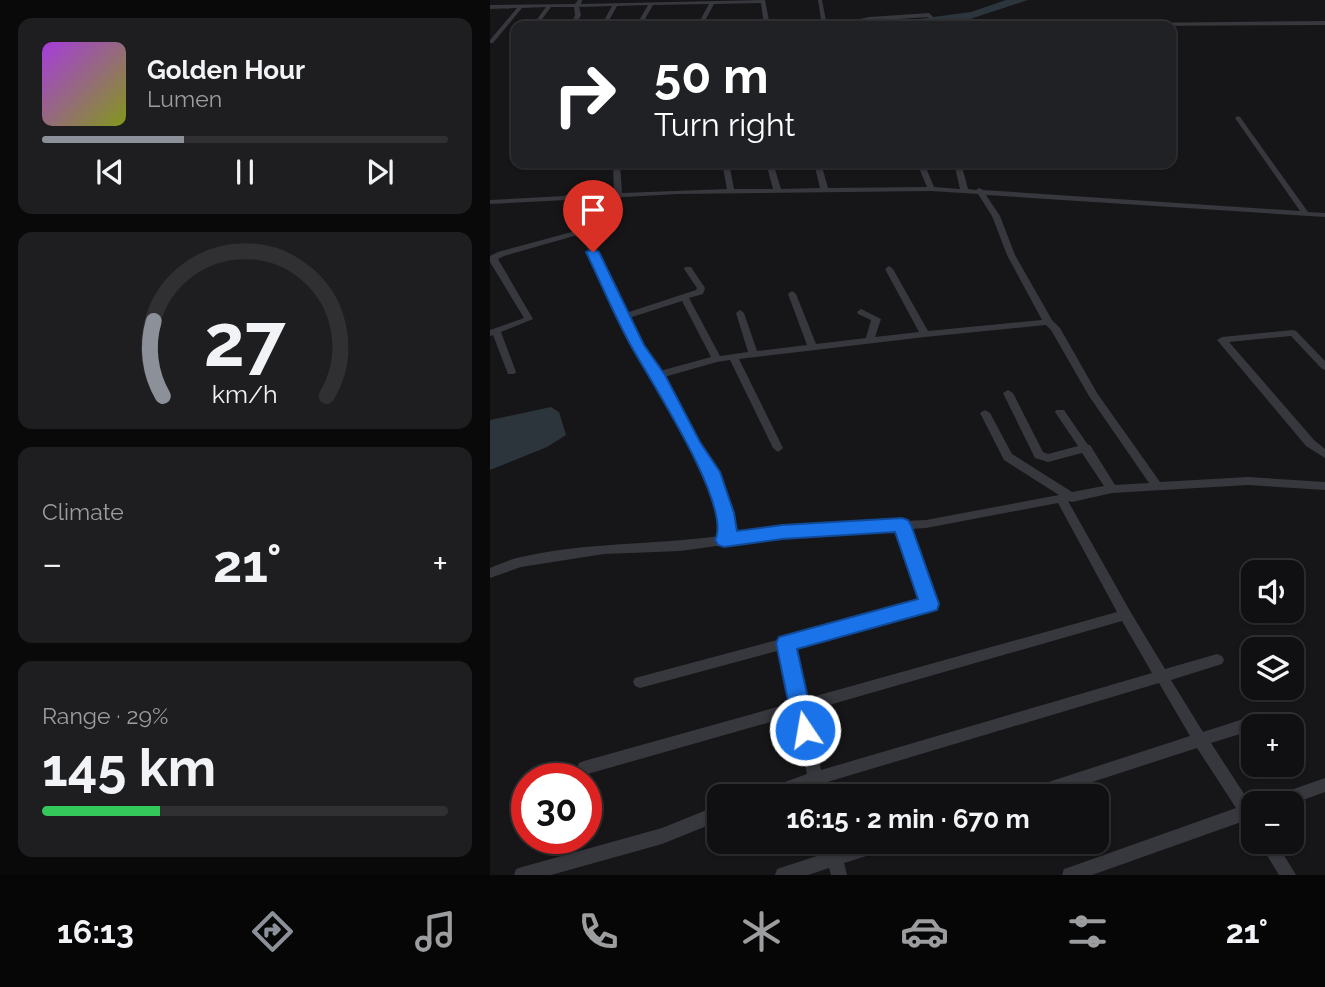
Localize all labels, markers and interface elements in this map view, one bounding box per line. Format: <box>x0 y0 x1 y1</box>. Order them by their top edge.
text: 50 m <box>654 47 769 104</box>
icon: right <box>539 49 630 140</box>
text: Golden Hour <box>147 55 305 85</box>
text: Lumen <box>147 85 222 112</box>
text: Turn right <box>654 106 795 143</box>
icon: previous <box>91 153 129 191</box>
icon: pause <box>226 153 264 191</box>
icon: next <box>361 153 399 191</box>
pin <box>563 180 623 252</box>
icon: arrive <box>574 191 612 229</box>
text: 27 <box>204 299 286 384</box>
text: km/h <box>212 379 278 409</box>
text: Climate <box>42 498 124 525</box>
text: 21° <box>213 533 282 594</box>
text: − <box>42 541 62 586</box>
text: + <box>432 541 448 586</box>
map controls <box>1241 560 1304 854</box>
button: sound <box>1241 560 1304 623</box>
button: layers <box>1241 637 1304 700</box>
position arrow <box>768 693 842 767</box>
text: Range · 29% <box>42 702 168 729</box>
button: + <box>1241 714 1304 777</box>
text: 145 km <box>42 737 216 798</box>
speed limit sign: 30 <box>511 763 602 854</box>
button: − <box>1241 791 1304 854</box>
text: 16:15 · 2 min · 670 m <box>786 804 1030 834</box>
icon: directions <box>248 907 297 956</box>
icon: music <box>411 907 460 956</box>
icon: phone <box>574 907 623 956</box>
icon: climate <box>737 907 786 956</box>
icon: car <box>900 907 949 956</box>
icon: filters <box>1063 907 1112 956</box>
text: 16:13 <box>57 913 134 950</box>
text: 21° <box>1226 913 1268 950</box>

